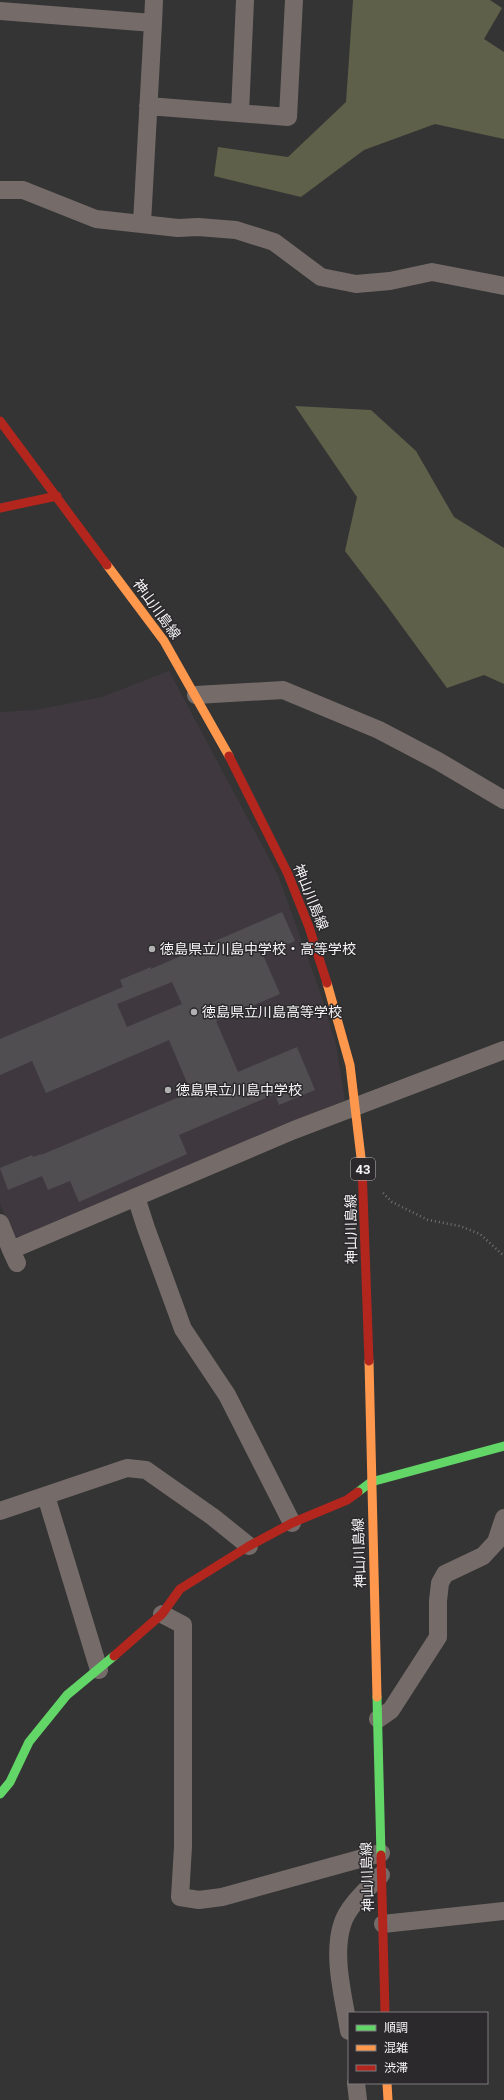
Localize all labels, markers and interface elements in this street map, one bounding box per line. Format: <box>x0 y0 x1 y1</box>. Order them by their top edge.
street label: 神山川島線 <box>130 576 184 642</box>
street label: 神山川島線 <box>290 862 332 932</box>
place label: 徳島県立川島中学校・高等学校 <box>160 941 356 957</box>
marker: 徳島県立川島中学校・高等学校 <box>147 944 157 954</box>
place label: 徳島県立川島高等学校 <box>202 1004 342 1020</box>
marker: 徳島県立川島高等学校 <box>189 1007 199 1017</box>
place label: 徳島県立川島中学校 <box>176 1082 302 1098</box>
marker: 徳島県立川島中学校 <box>163 1085 173 1095</box>
road number: 43 <box>351 1158 375 1180</box>
street label: 神山川島線 <box>342 1194 360 1264</box>
street label: 神山川島線 <box>350 1518 368 1588</box>
street label: 神山川島線 <box>358 1842 376 1912</box>
legend <box>348 2012 488 2084</box>
text: 順調 <box>384 2021 408 2035</box>
text: 混雑 <box>384 2041 408 2055</box>
text: 渋滞 <box>384 2061 408 2075</box>

